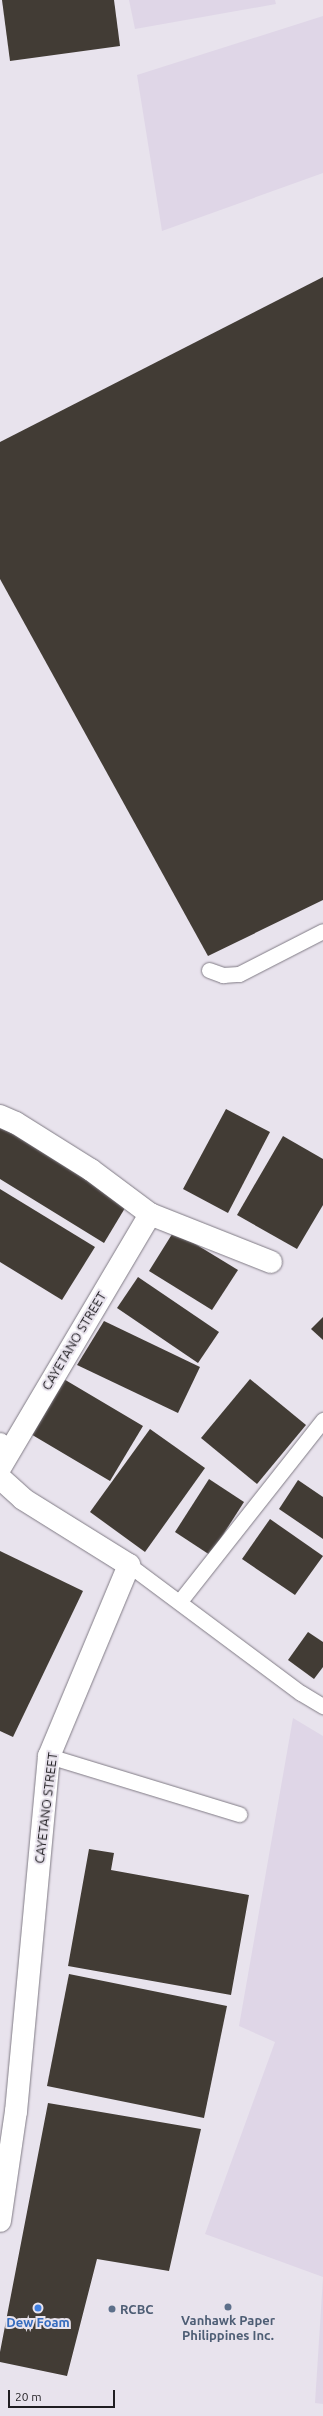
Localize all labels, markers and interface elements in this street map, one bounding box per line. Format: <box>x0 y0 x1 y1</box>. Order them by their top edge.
street label: CAYETANO STREET <box>39 1289 109 1393</box>
street label: CAYETANO STREET <box>31 1752 61 1864</box>
place label: RCBC <box>120 2301 154 2317</box>
marker: Vanhawk Paper Philippines Inc. <box>223 2302 233 2312</box>
marker: Dew Foam <box>33 2303 43 2313</box>
marker: RCBC <box>107 2304 117 2314</box>
place label: Vanhawk Paper Philippines Inc. <box>181 2313 275 2344</box>
place label: Dew Foam <box>6 2314 70 2330</box>
scale bar <box>10 2382 117 2408</box>
text: 20 m <box>15 2390 42 2403</box>

